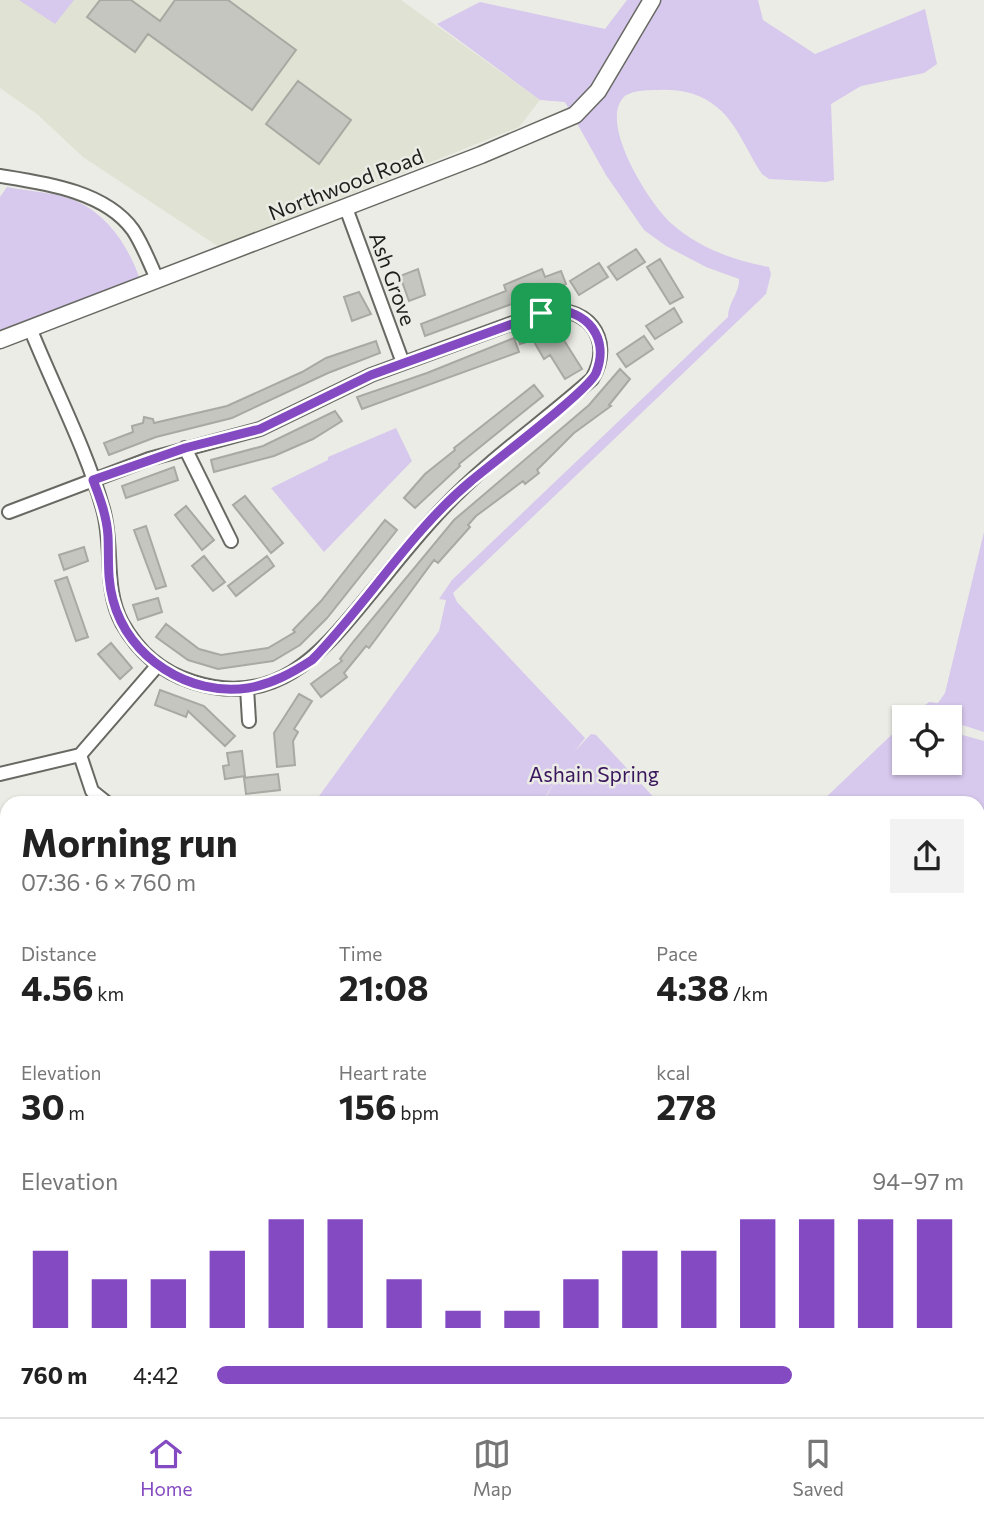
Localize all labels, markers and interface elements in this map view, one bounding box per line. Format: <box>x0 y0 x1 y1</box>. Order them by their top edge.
street label: Northwood Road <box>264 143 426 225</box>
street label: Ash Grove <box>365 229 422 328</box>
pin <box>511 283 571 343</box>
icon: arrive <box>522 294 560 332</box>
map controls <box>892 705 962 775</box>
button: locate <box>892 705 962 775</box>
park label: Ashain Spring <box>529 761 659 786</box>
text: Morning run <box>21 818 238 865</box>
button: share <box>890 819 964 893</box>
text: 07:36 · 6 × 760 m <box>21 868 196 896</box>
text: Distance <box>21 942 97 965</box>
text: Time <box>339 942 382 965</box>
text: Pace <box>656 942 698 965</box>
text: 4.56 <box>21 965 94 1008</box>
text: 21:08 <box>339 965 429 1008</box>
text: 4:38 <box>656 965 729 1008</box>
text: km <box>94 982 124 1005</box>
text: /km <box>729 982 768 1005</box>
text: Elevation <box>21 1061 101 1084</box>
text: Heart rate <box>339 1061 427 1084</box>
text: kcal <box>656 1061 690 1084</box>
text: 30 <box>21 1084 65 1127</box>
text: 156 <box>339 1084 397 1127</box>
text: 278 <box>656 1084 717 1127</box>
text: m <box>65 1101 85 1124</box>
text: bpm <box>397 1101 439 1124</box>
text: Elevation <box>21 1167 118 1195</box>
text: 94–97 m <box>872 1167 964 1195</box>
text: 760 m <box>21 1361 87 1389</box>
text: 4:42 <box>133 1361 178 1389</box>
tab: Home <box>140 1435 192 1500</box>
tab: Map <box>473 1435 512 1500</box>
tab: Saved <box>792 1435 844 1500</box>

